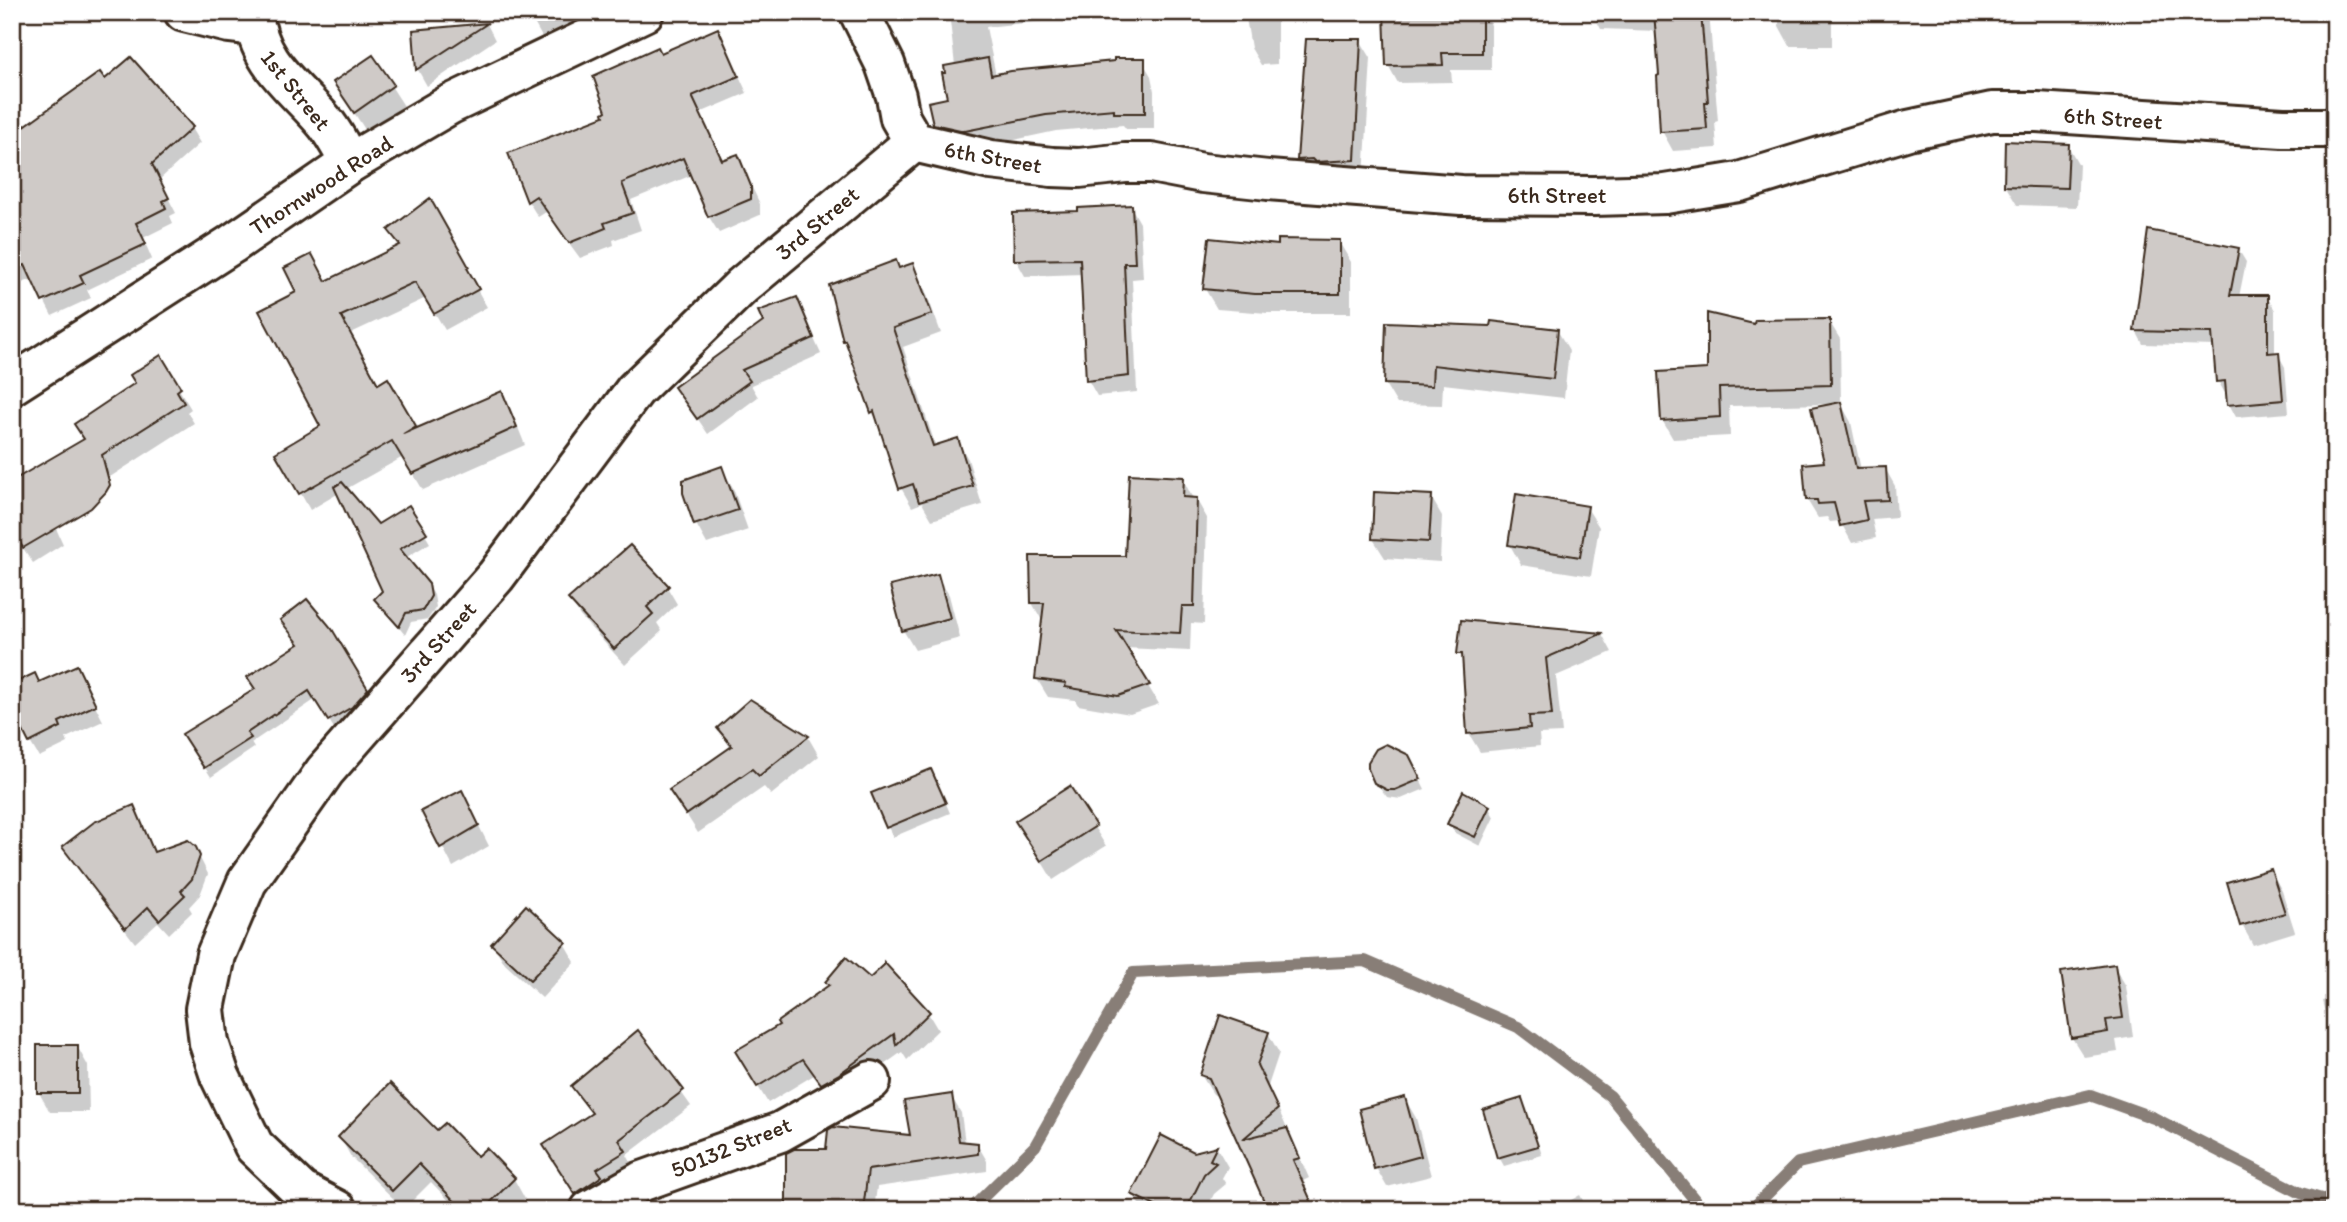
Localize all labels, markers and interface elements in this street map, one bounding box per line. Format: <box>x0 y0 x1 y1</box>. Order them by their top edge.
street label: 1st Street <box>255 44 337 136</box>
street label: 6th Street <box>2063 101 2164 135</box>
street label: Thornwood Road <box>244 128 398 242</box>
street label: 6th Street <box>942 135 1045 179</box>
street label: 3rd Street <box>770 180 865 266</box>
street label: 6th Street <box>1508 181 1607 209</box>
street label: 3rd Street <box>394 595 482 689</box>
street label: 50132 Street <box>667 1110 796 1184</box>

